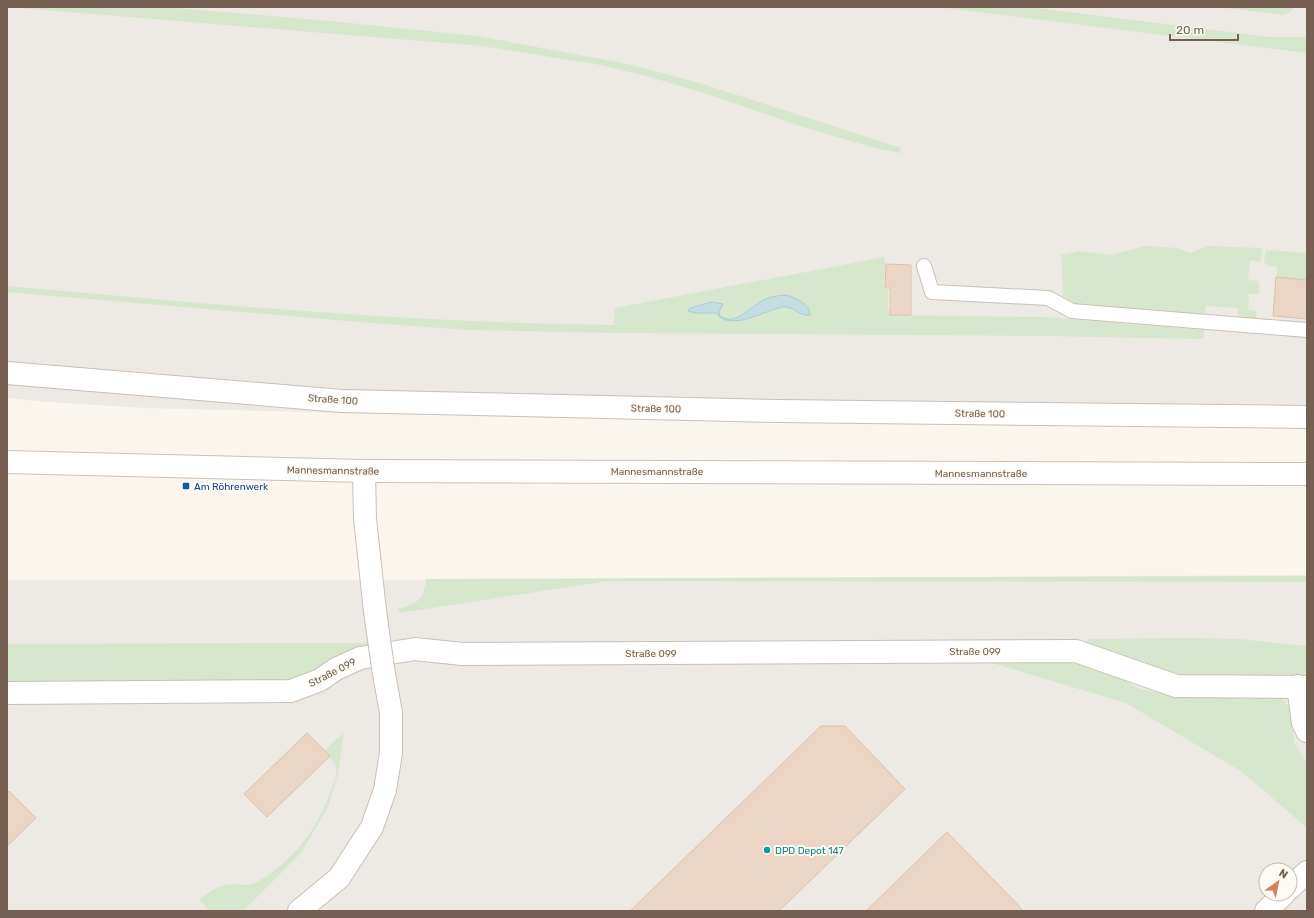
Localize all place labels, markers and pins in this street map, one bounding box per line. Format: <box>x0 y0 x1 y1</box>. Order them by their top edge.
marker: Am Röhrenwerk <box>181 481 191 491</box>
place label: Am Röhrenwerk <box>194 481 269 493</box>
marker: DPD Depot 147 <box>762 845 772 855</box>
place label: DPD Depot 147 <box>775 845 844 857</box>

